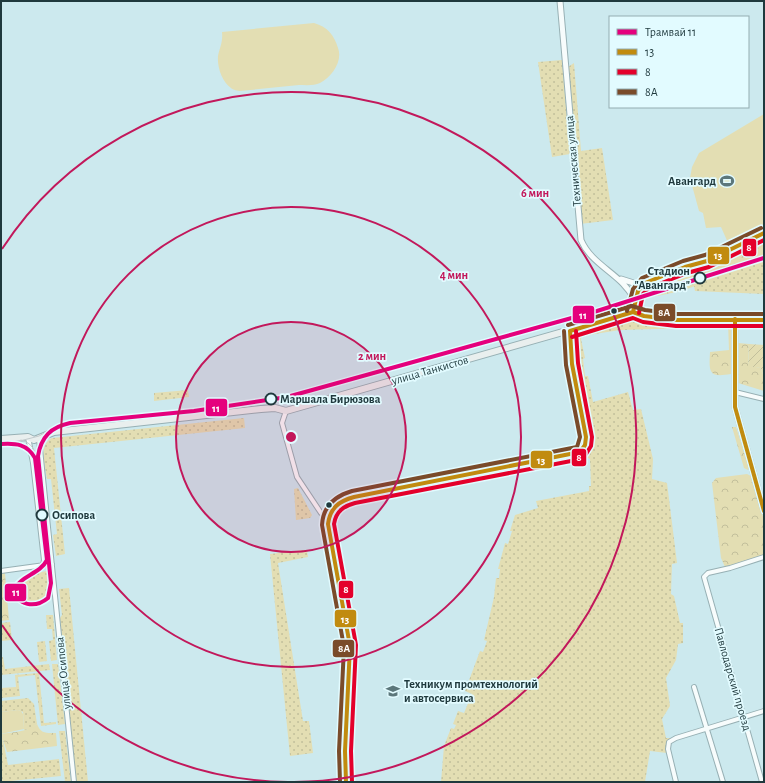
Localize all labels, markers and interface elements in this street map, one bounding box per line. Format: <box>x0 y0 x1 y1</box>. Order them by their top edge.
legend <box>609 16 749 108</box>
text: Трамвай 11 <box>645 26 696 38</box>
text: 13 <box>645 46 654 58</box>
text: 8 <box>645 66 651 78</box>
text: 8А <box>645 86 658 98</box>
street label: Техническая улица <box>563 115 584 207</box>
sports icon: Авангард <box>719 173 735 189</box>
place label: Авангард <box>668 175 717 187</box>
text: 6 мин <box>521 187 549 199</box>
line badge: 8 <box>742 238 757 257</box>
text: 8 <box>746 242 752 253</box>
line badge: 13 <box>707 246 730 265</box>
text: 13 <box>714 250 723 261</box>
place label: Стадион "Авангард" <box>635 265 690 291</box>
text: 4 мин <box>440 269 468 281</box>
marker: Стадион "Авангард" <box>693 271 707 285</box>
line badge: 8А <box>653 303 676 322</box>
line badge: 11 <box>572 305 595 324</box>
unlabelled marker <box>609 306 619 316</box>
text: 8А <box>658 307 670 318</box>
text: 11 <box>579 310 587 321</box>
text: 2 мин <box>358 350 386 362</box>
street label: улица Танкистов <box>389 353 470 388</box>
marker: Маршала Бирюзова <box>264 392 278 406</box>
place label: Маршала Бирюзова <box>280 393 381 405</box>
line badge: 11 <box>205 398 228 417</box>
text: 11 <box>212 403 220 414</box>
centre of rings <box>284 430 298 444</box>
line badge: 8 <box>571 448 587 467</box>
line badge: 13 <box>530 450 553 469</box>
text: 8 <box>576 452 582 463</box>
text: 13 <box>537 455 546 466</box>
unlabelled marker <box>324 500 334 510</box>
marker: Осипова <box>35 508 49 522</box>
place label: Осипова <box>52 509 95 521</box>
line badge: 8 <box>338 580 354 599</box>
line badge: 11 <box>4 583 27 602</box>
text: 8 <box>343 584 349 595</box>
text: 11 <box>12 587 20 598</box>
line badge: 13 <box>334 609 357 628</box>
text: 13 <box>341 614 350 625</box>
street label: Павлодарский проезд <box>712 626 754 732</box>
street label: улица Осипова <box>53 636 74 711</box>
line badge: 8А <box>332 639 355 658</box>
text: 8А <box>338 643 350 654</box>
place label: Техникум промтехнологий и автосервиса <box>404 678 538 704</box>
school or university icon: Техникум промтехнологий и автосервиса <box>385 683 401 699</box>

